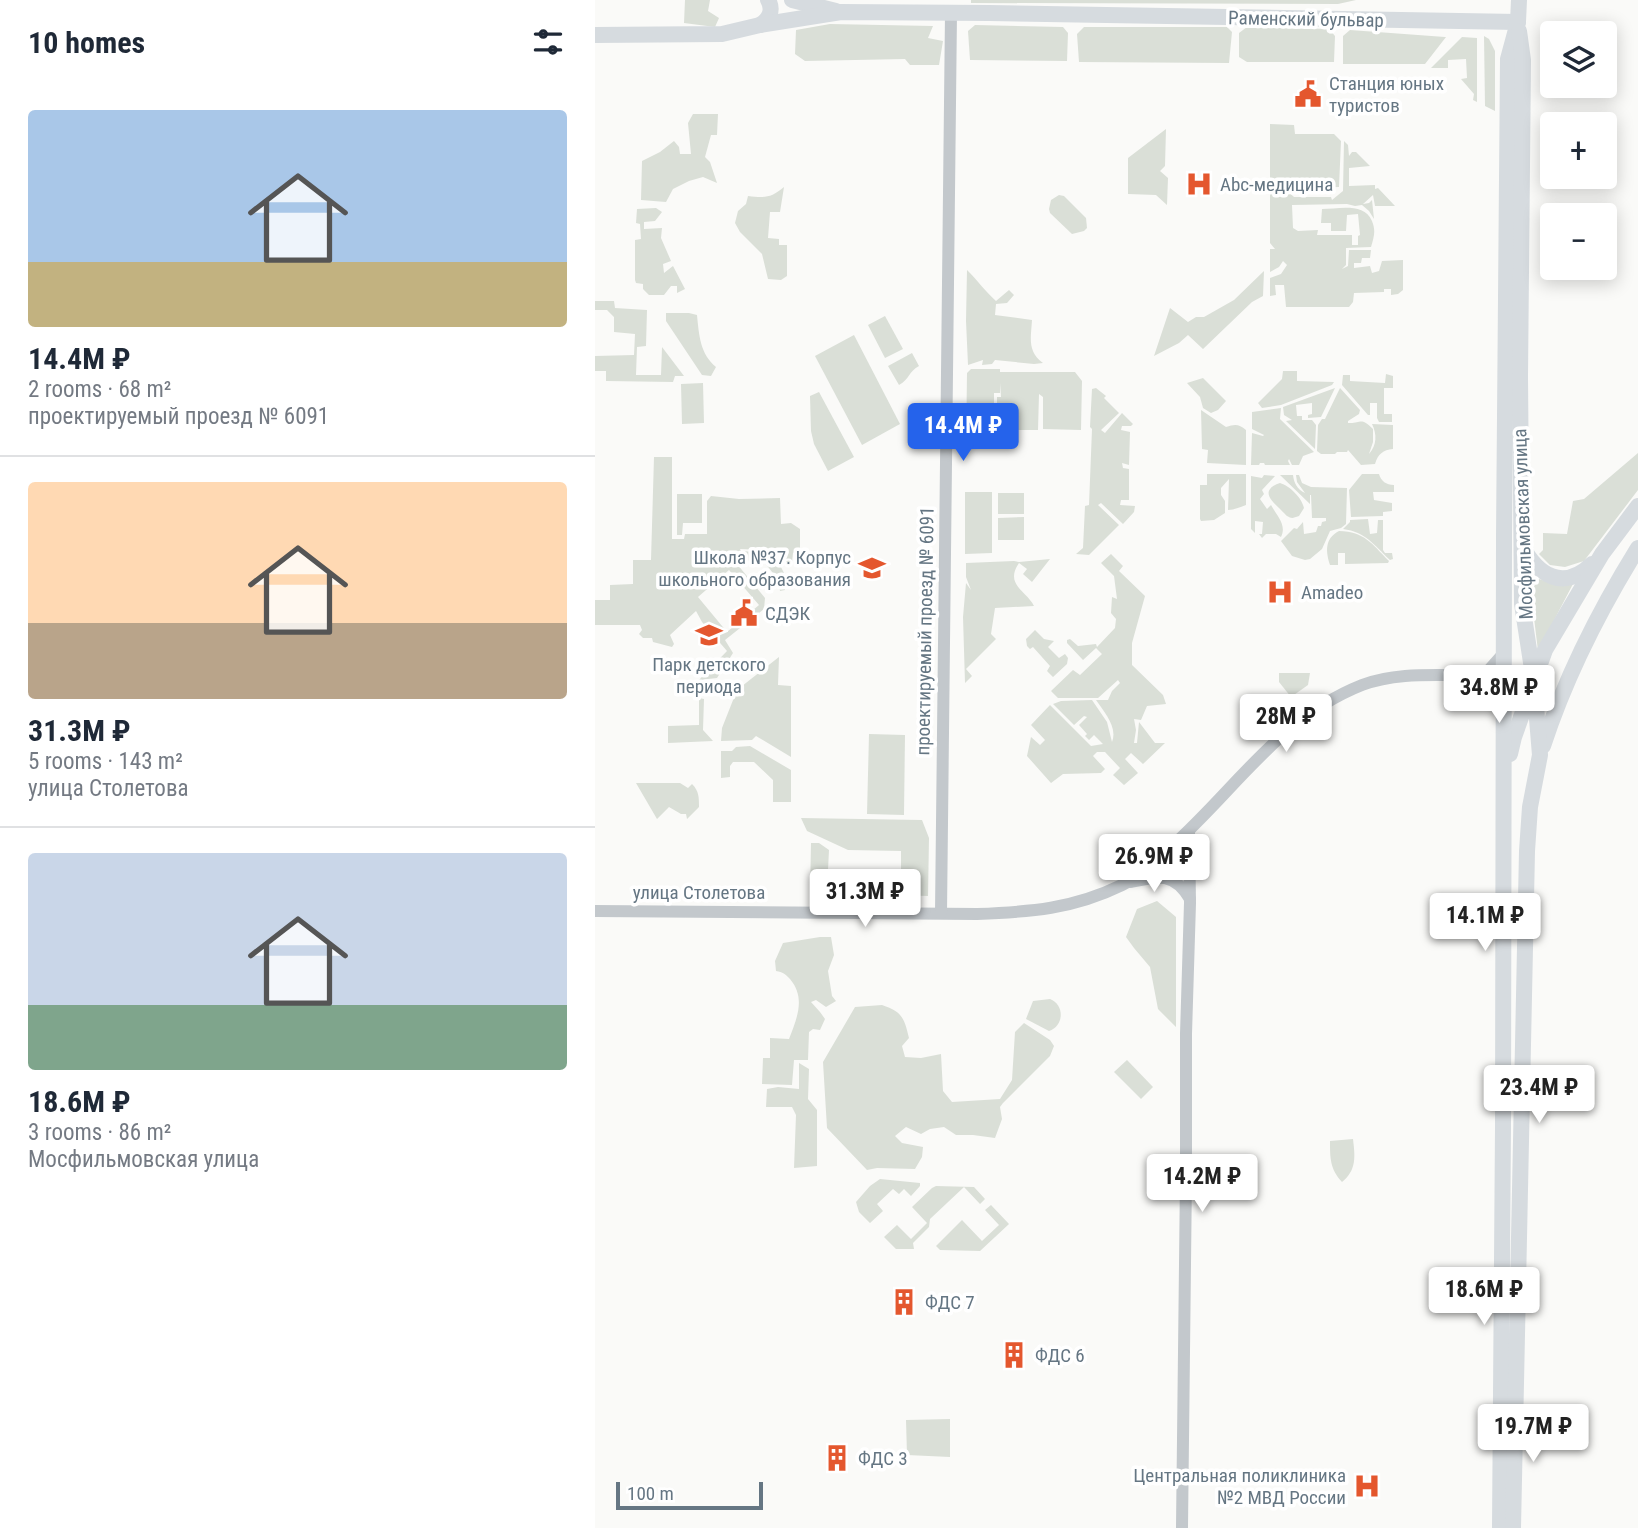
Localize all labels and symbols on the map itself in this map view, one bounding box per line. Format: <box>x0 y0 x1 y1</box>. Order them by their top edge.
street label: Раменский бульвар <box>1228 6 1384 32</box>
place label: Станция юных туристов <box>1329 72 1444 117</box>
public building icon: Станция юных туристов <box>1293 79 1323 109</box>
hospital icon: Abc-медицина <box>1184 169 1214 199</box>
place label: Abc-медицина <box>1220 173 1333 196</box>
pin: 14.4M ₽ <box>898 404 1028 463</box>
street label: Мосфильмовская улица <box>1508 428 1538 620</box>
street label: проектируемый проезд № 6091 <box>911 506 939 756</box>
place label: Школа №37. Корпус школьного образования <box>658 546 851 591</box>
school or university icon: Школа №37. Корпус школьного образования <box>857 553 887 583</box>
hospital icon: Amadeo <box>1265 577 1295 607</box>
place label: Amadeo <box>1301 581 1363 604</box>
public building icon: СДЭК <box>729 598 759 628</box>
place label: СДЭК <box>765 602 811 625</box>
school or university icon: Парк детского периода <box>694 620 724 650</box>
place label: Парк детского периода <box>652 653 766 698</box>
pin: 34.8M ₽ <box>1434 666 1564 725</box>
pin: 28M ₽ <box>1237 694 1335 754</box>
pin: 26.9M ₽ <box>1089 834 1219 894</box>
pin: 31.3M ₽ <box>800 870 930 929</box>
street label: улица Столетова <box>633 881 765 904</box>
pin: 14.1M ₽ <box>1420 894 1550 953</box>
pin: 23.4M ₽ <box>1474 1066 1604 1125</box>
pin: 14.2M ₽ <box>1137 1154 1267 1214</box>
pin: 18.6M ₽ <box>1419 1268 1549 1327</box>
building icon: ФДС 7 <box>889 1287 919 1317</box>
place label: ФДС 7 <box>925 1291 975 1314</box>
building icon: ФДС 6 <box>999 1340 1029 1370</box>
place label: ФДС 6 <box>1035 1344 1085 1367</box>
pin: 19.7M ₽ <box>1468 1404 1598 1464</box>
building icon: ФДС 3 <box>822 1443 852 1473</box>
place label: ФДС 3 <box>858 1447 908 1470</box>
place label: Центральная поликлиника №2 МВД России <box>1133 1464 1346 1509</box>
hospital icon: Центральная поликлиника №2 МВД России <box>1352 1471 1382 1501</box>
scale bar <box>616 1479 763 1511</box>

